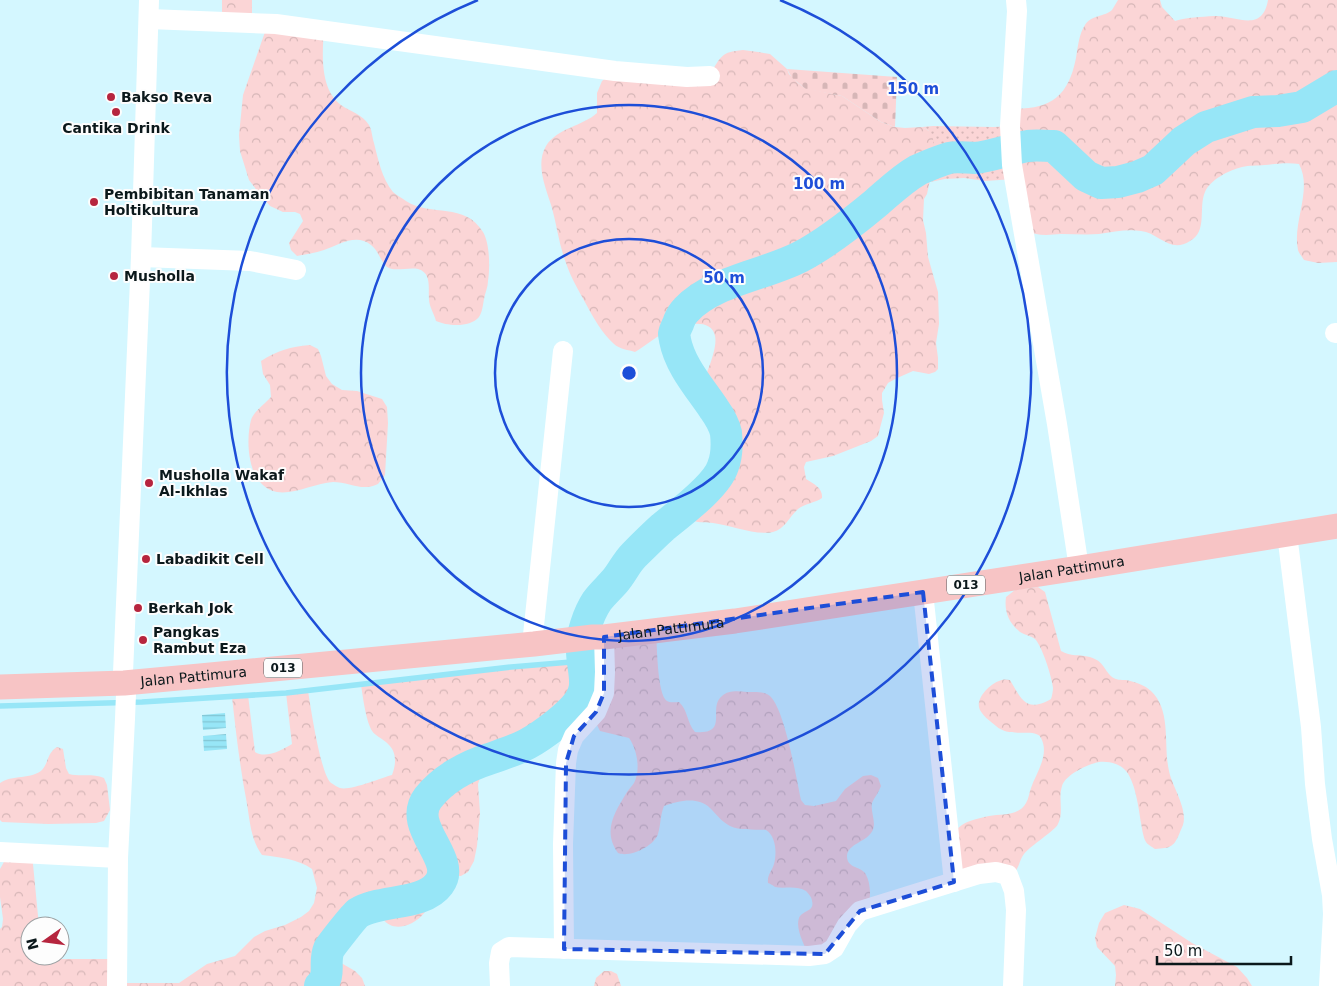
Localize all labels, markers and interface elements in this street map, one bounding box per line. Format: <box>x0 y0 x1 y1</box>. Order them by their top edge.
text: 150 m <box>887 80 939 98</box>
place label: Bakso Reva <box>121 89 212 105</box>
marker: Bakso Reva <box>105 91 117 103</box>
marker: Cantika Drink <box>110 106 122 118</box>
place label: Cantika Drink <box>62 120 170 136</box>
text: 100 m <box>793 175 845 193</box>
place label: Pembibitan Tanaman Holtikultura <box>104 186 270 218</box>
marker: Pembibitan Tanaman Holtikultura <box>88 196 100 208</box>
place label: Musholla <box>124 268 195 284</box>
text: 50 m <box>703 269 745 287</box>
marker: Musholla <box>108 270 120 282</box>
centre of rings <box>620 364 638 382</box>
place label: Musholla Wakaf Al-Ikhlas <box>159 467 285 499</box>
marker: Musholla Wakaf Al-Ikhlas <box>143 477 155 489</box>
place label: Labadikit Cell <box>156 551 264 567</box>
marker: Labadikit Cell <box>140 553 152 565</box>
street label: Jalan Pattimura <box>1017 553 1126 585</box>
road number: 013 <box>947 576 985 594</box>
place label: Berkah Jok <box>148 600 233 616</box>
marker: Berkah Jok <box>132 602 144 614</box>
street label: Jalan Pattimura <box>616 614 725 643</box>
place label: Pangkas Rambut Eza <box>153 624 247 656</box>
marker: Pangkas Rambut Eza <box>137 634 149 646</box>
road number: 013 <box>264 658 302 678</box>
street label: Jalan Pattimura <box>139 664 248 690</box>
north arrow <box>20 916 70 966</box>
scale bar <box>1157 934 1291 966</box>
text: N <box>23 937 42 952</box>
text: 50 m <box>1164 942 1202 960</box>

